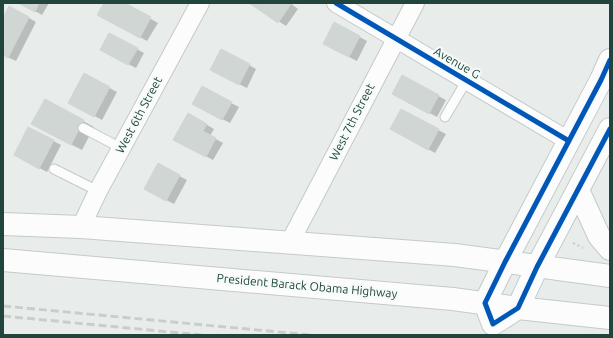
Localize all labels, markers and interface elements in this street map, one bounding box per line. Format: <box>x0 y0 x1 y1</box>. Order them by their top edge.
street label: Avenue G <box>432 44 483 81</box>
street label: West 6th Street <box>113 74 164 155</box>
street label: West 7th Street <box>327 81 377 163</box>
street label: President Barack Obama Highway <box>216 271 398 300</box>

